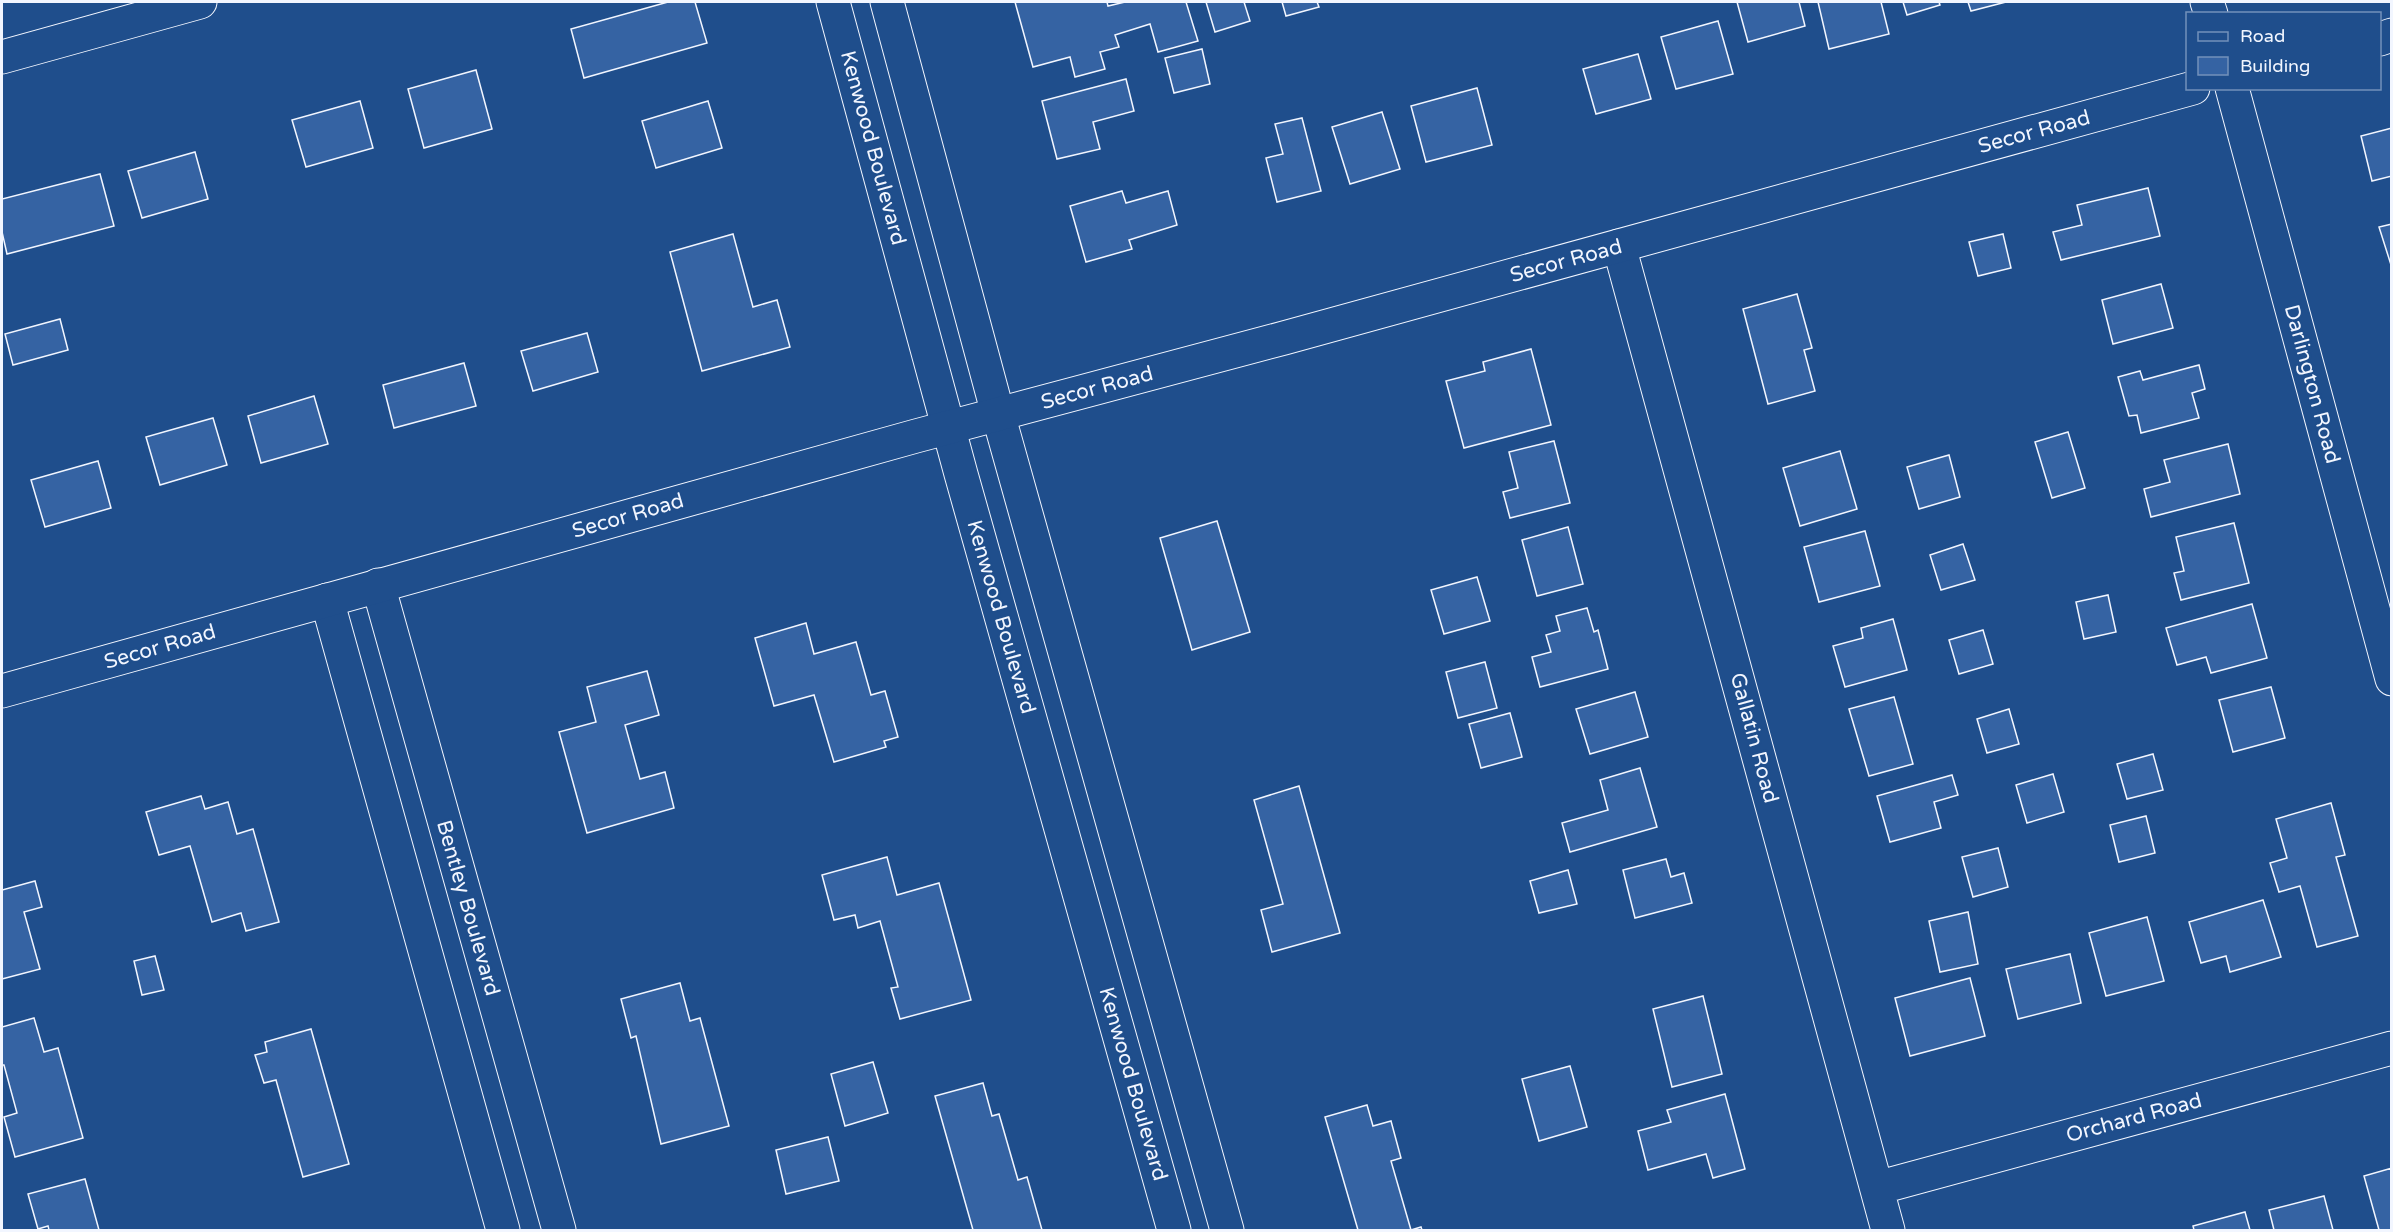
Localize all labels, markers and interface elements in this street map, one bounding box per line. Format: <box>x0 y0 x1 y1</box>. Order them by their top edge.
legend <box>2186 12 2381 90</box>
text: Road <box>2240 25 2285 47</box>
street label: Kenwood Boulevard <box>835 48 911 248</box>
text: Building <box>2240 55 2310 77</box>
street label: Secor Road <box>1975 105 2093 159</box>
street label: Secor Road <box>1507 234 1625 288</box>
street label: Darlington Road <box>2279 302 2345 466</box>
street label: Secor Road <box>1038 361 1156 415</box>
street label: Secor Road <box>569 488 687 544</box>
street label: Kenwood Boulevard <box>961 517 1041 717</box>
street label: Secor Road <box>101 619 219 675</box>
street label: Gallatin Road <box>1725 670 1783 806</box>
street label: Bentley Boulevard <box>431 817 505 999</box>
street label: Kenwood Boulevard <box>1093 984 1173 1184</box>
street label: Orchard Road <box>2063 1088 2205 1148</box>

